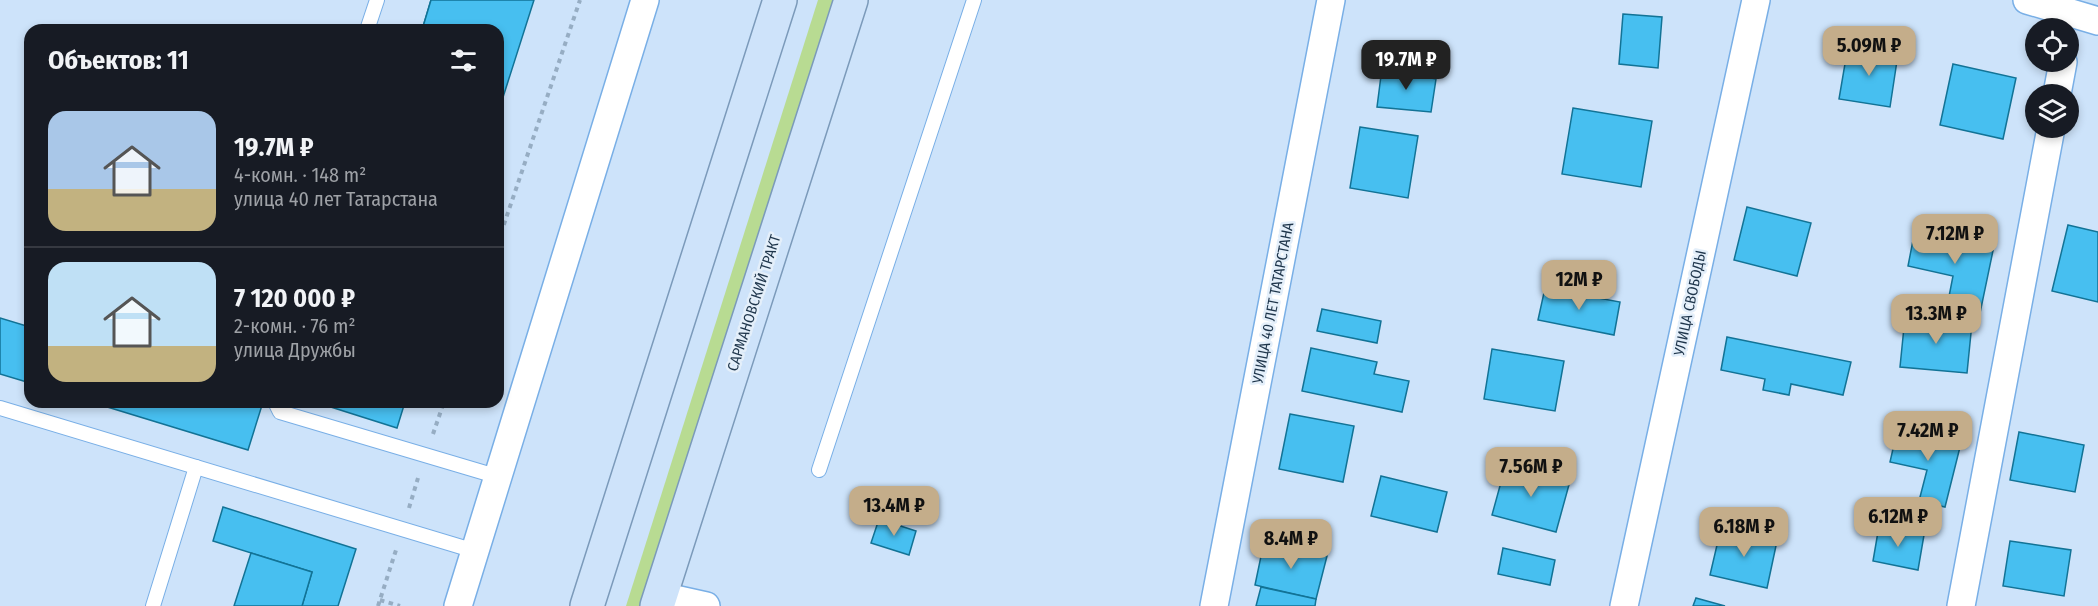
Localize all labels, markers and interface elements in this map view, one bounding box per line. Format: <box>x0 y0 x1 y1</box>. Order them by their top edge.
map controls <box>2025 18 2079 138</box>
button: locate <box>2025 18 2079 72</box>
pin: 5.09M ₽ <box>1814 26 1924 77</box>
text: 5.09M ₽ <box>1837 33 1901 57</box>
pin: 19.7M ₽ <box>1351 40 1461 91</box>
icon: filters <box>447 44 480 77</box>
text: Объектов: 11 <box>48 45 189 76</box>
text: 19.7M ₽ <box>1375 47 1437 71</box>
button: layers <box>2025 84 2079 138</box>
text: 19.7M ₽ <box>234 132 314 163</box>
icon: home <box>96 135 168 207</box>
text: 4-комн. · 148 m² <box>234 163 366 187</box>
text: улица 40 лет Татарстана <box>234 187 438 211</box>
pin: 7.12M ₽ <box>1900 214 2010 265</box>
street label: УЛИЦА 40 ЛЕТ ТАТАРСТАНА <box>1248 221 1298 386</box>
text: 7.12M ₽ <box>1926 221 1984 245</box>
street label: САРМАНОВСКИЙ ТРАКТ <box>723 233 785 373</box>
street label: УЛИЦА СВОБОДЫ <box>1670 249 1710 358</box>
pin: 12M ₽ <box>1537 260 1621 311</box>
text: 12M ₽ <box>1555 267 1603 291</box>
text: 7 120 000 ₽ <box>234 283 355 314</box>
icon: home <box>96 286 168 358</box>
pin: 13.3M ₽ <box>1881 294 1991 345</box>
text: 13.3M ₽ <box>1905 301 1967 325</box>
text: 2-комн. · 76 m² <box>234 314 355 338</box>
text: улица Дружбы <box>234 338 356 362</box>
pin: 7.42M ₽ <box>1873 411 1983 462</box>
text: 7.42M ₽ <box>1897 418 1959 442</box>
pin: 7.56M ₽ <box>1476 447 1586 498</box>
text: 7.56M ₽ <box>1500 454 1562 478</box>
pin: 13.4M ₽ <box>839 486 949 537</box>
text: 13.4M ₽ <box>863 493 925 517</box>
pin: 6.12M ₽ <box>1843 497 1953 548</box>
text: 6.12M ₽ <box>1868 504 1928 528</box>
pin: 6.18M ₽ <box>1689 507 1799 558</box>
text: 6.18M ₽ <box>1713 514 1775 538</box>
pin: 8.4M ₽ <box>1242 519 1340 570</box>
text: 8.4M ₽ <box>1264 526 1318 550</box>

